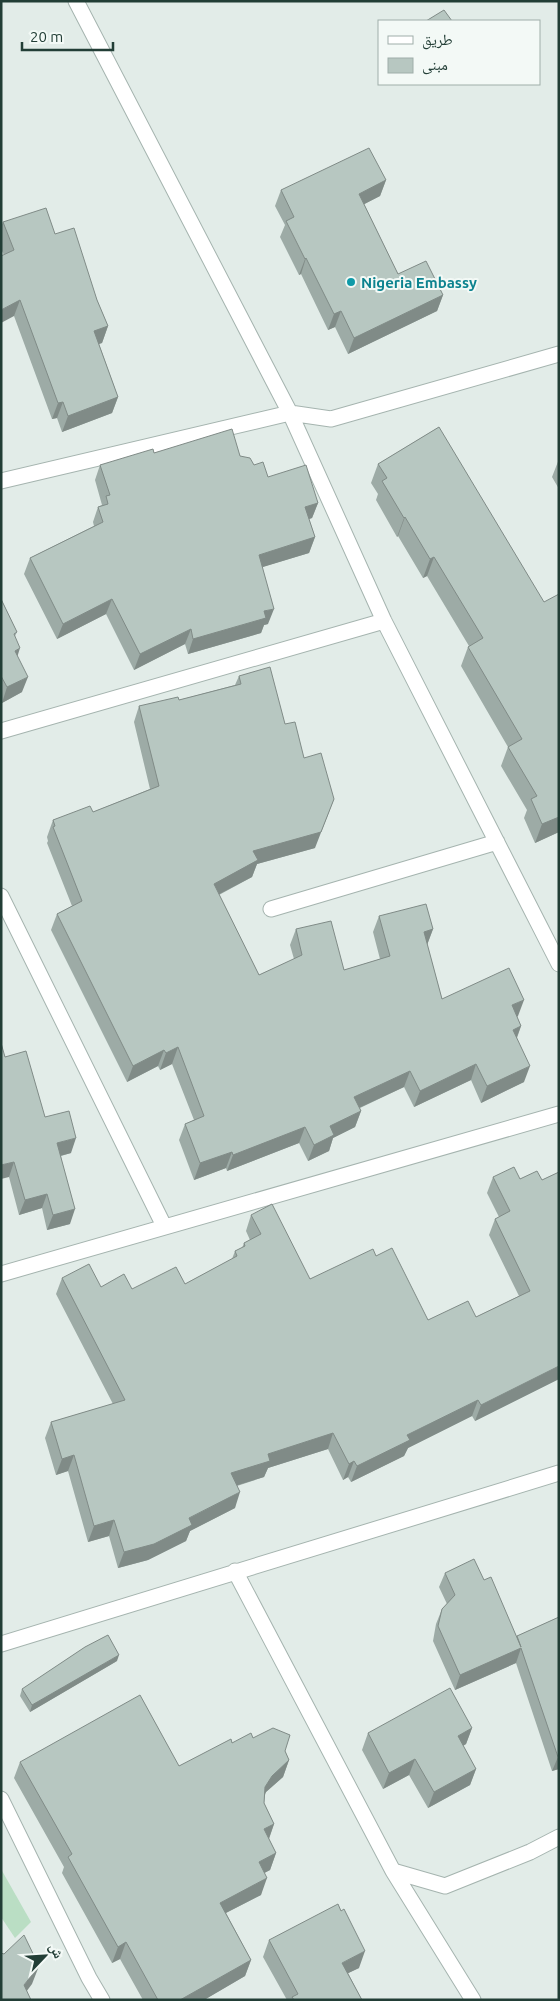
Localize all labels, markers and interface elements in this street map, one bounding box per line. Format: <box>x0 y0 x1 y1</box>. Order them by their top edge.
scale bar <box>22 20 114 52</box>
legend <box>378 20 540 85</box>
text: 20 m <box>30 28 63 45</box>
text: طريق <box>422 31 453 50</box>
text: مبنى <box>422 56 448 75</box>
place label: Nigeria Embassy <box>361 274 477 291</box>
marker: Nigeria Embassy <box>345 276 357 288</box>
north arrow <box>20 1931 70 1981</box>
text: ش <box>45 1940 67 1961</box>

